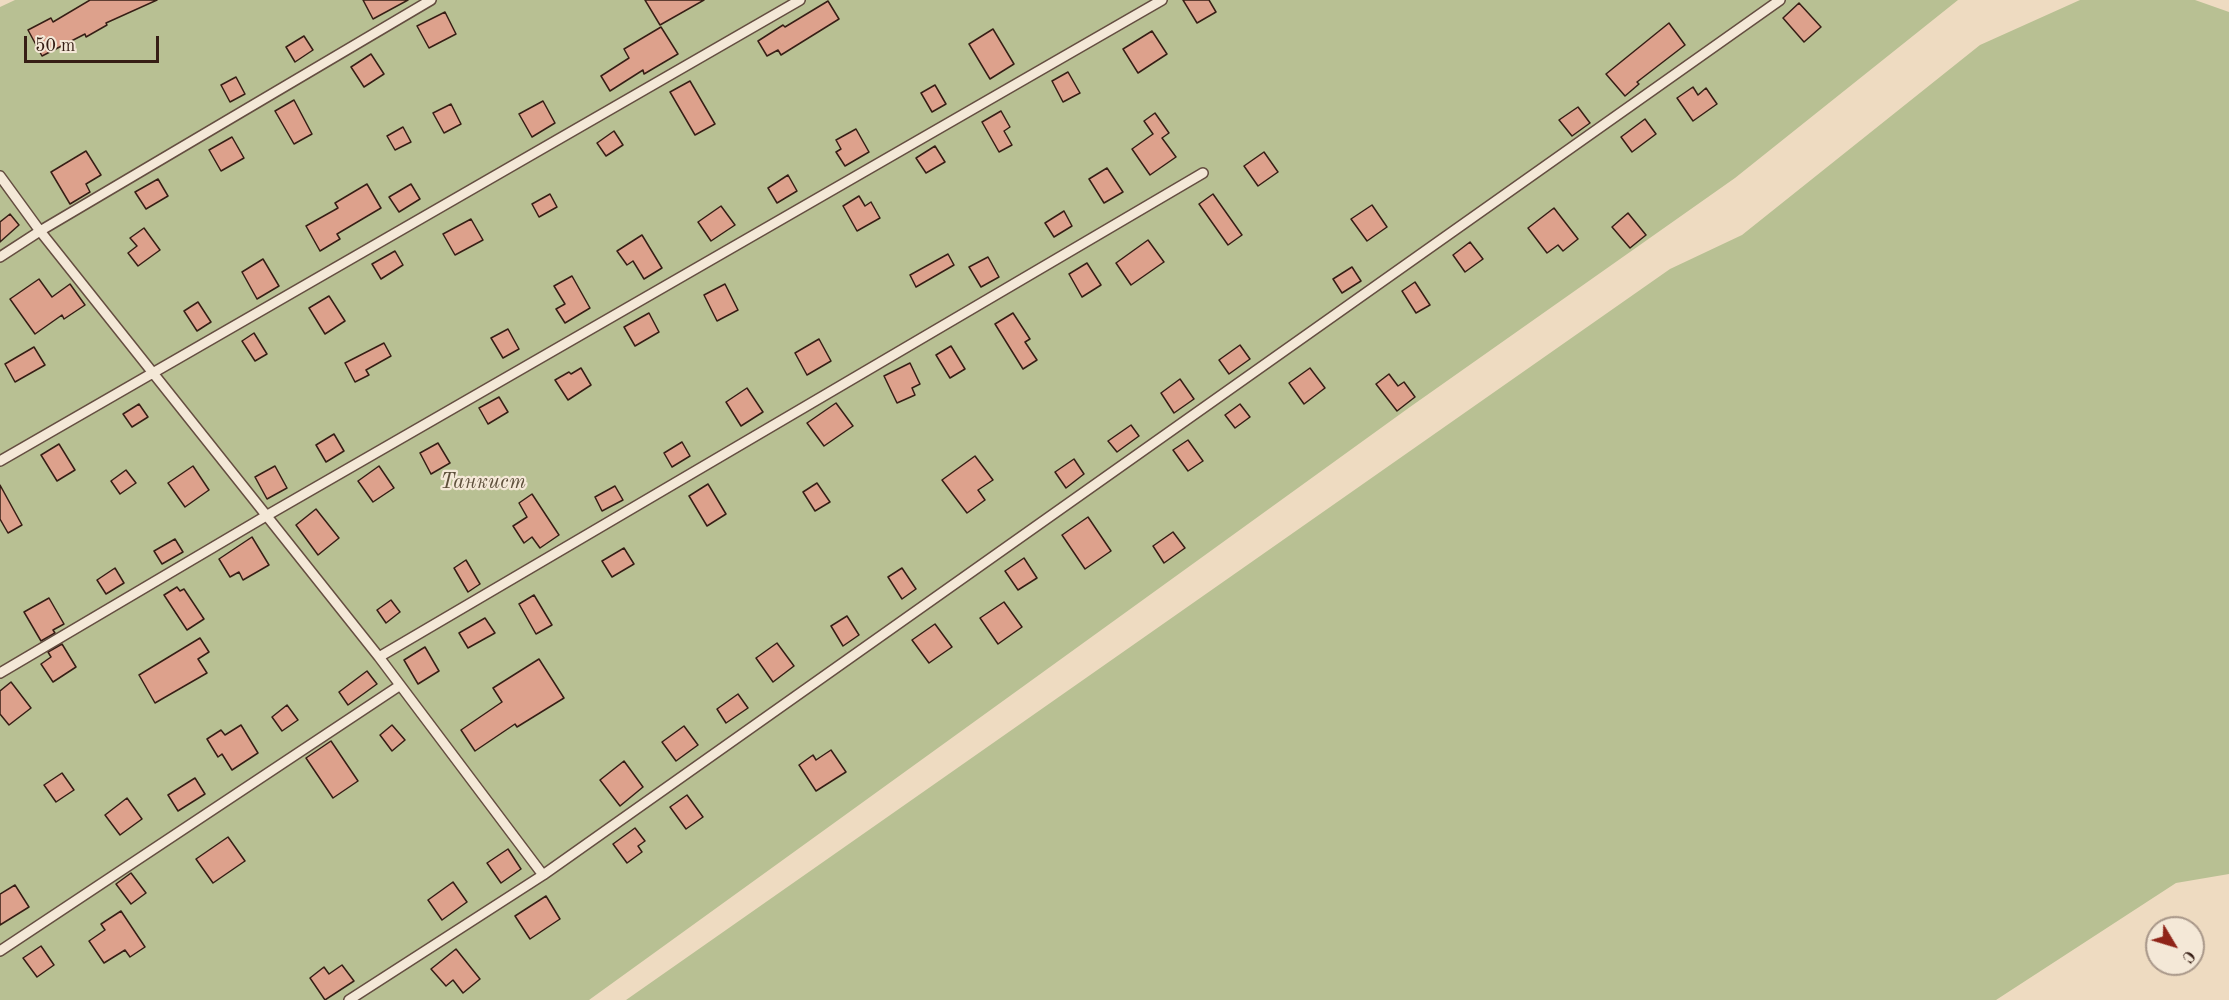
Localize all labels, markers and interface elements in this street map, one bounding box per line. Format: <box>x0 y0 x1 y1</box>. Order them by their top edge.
scale bar <box>27 24 162 62</box>
text: 50 m <box>35 37 75 55</box>
park label: Танкист <box>440 469 526 495</box>
north arrow <box>2145 916 2205 976</box>
text: С <box>2178 947 2197 965</box>

